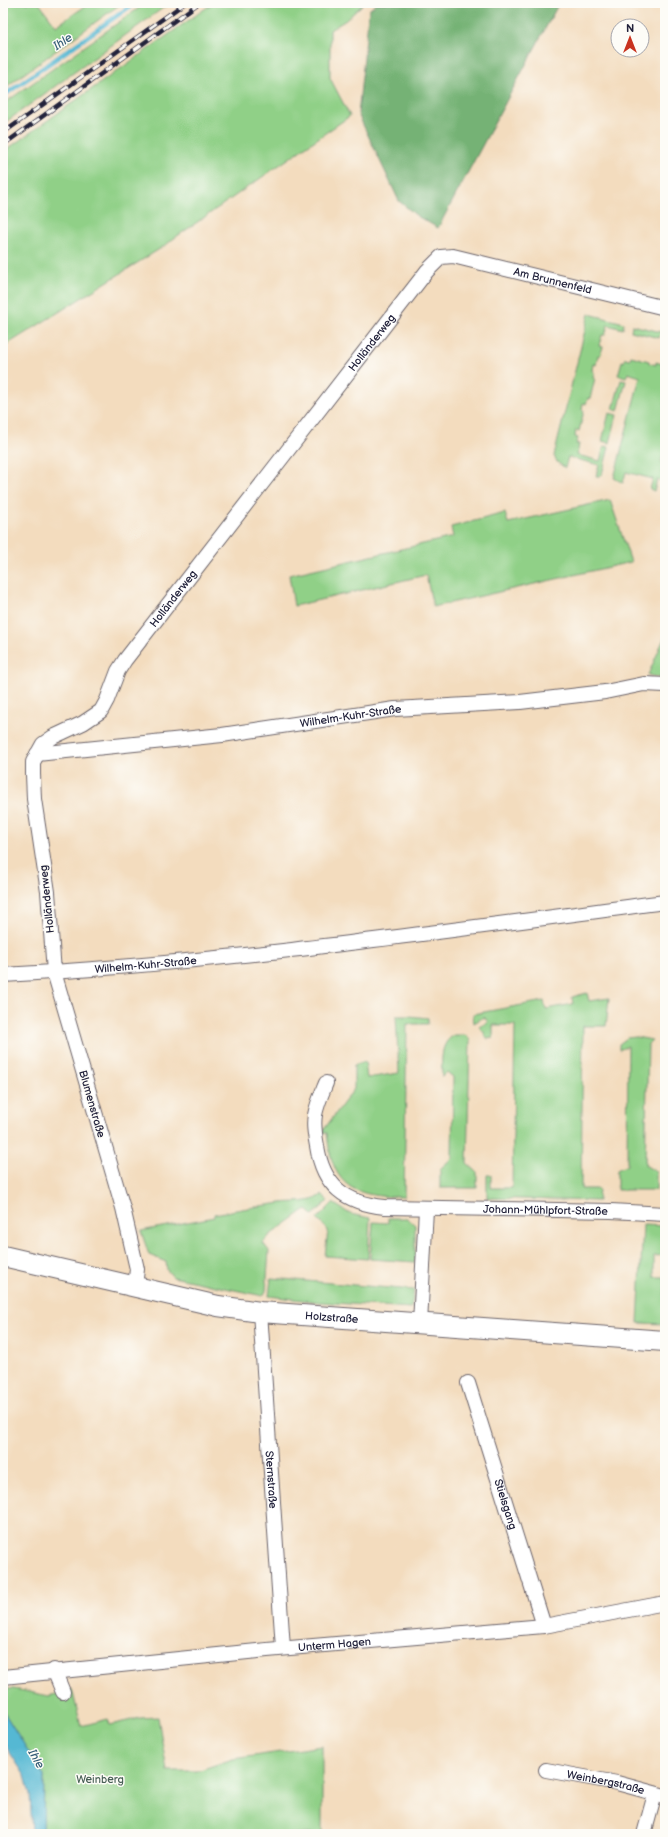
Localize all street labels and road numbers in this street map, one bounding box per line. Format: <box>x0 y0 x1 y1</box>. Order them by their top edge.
street label: Am Brunnenfeld <box>512 265 593 296</box>
street label: Holländerweg <box>345 311 398 374</box>
street label: Holländerweg <box>147 567 199 629</box>
street label: Wilhelm-Kuhr-Straße <box>299 702 402 730</box>
street label: Holländerweg <box>37 864 57 934</box>
street label: Wilhelm-Kuhr-Straße <box>94 953 198 975</box>
street label: Blumenstraße <box>76 1069 108 1140</box>
street label: Johann-Mühlpfort-Straße <box>483 1202 608 1217</box>
street label: Holzstraße <box>304 1309 359 1326</box>
street label: Sternstraße <box>263 1450 280 1509</box>
street label: Stielsgang <box>492 1477 520 1531</box>
street label: Unterm Hagen <box>297 1635 371 1654</box>
street label: Weinbergstraße <box>566 1767 647 1797</box>

